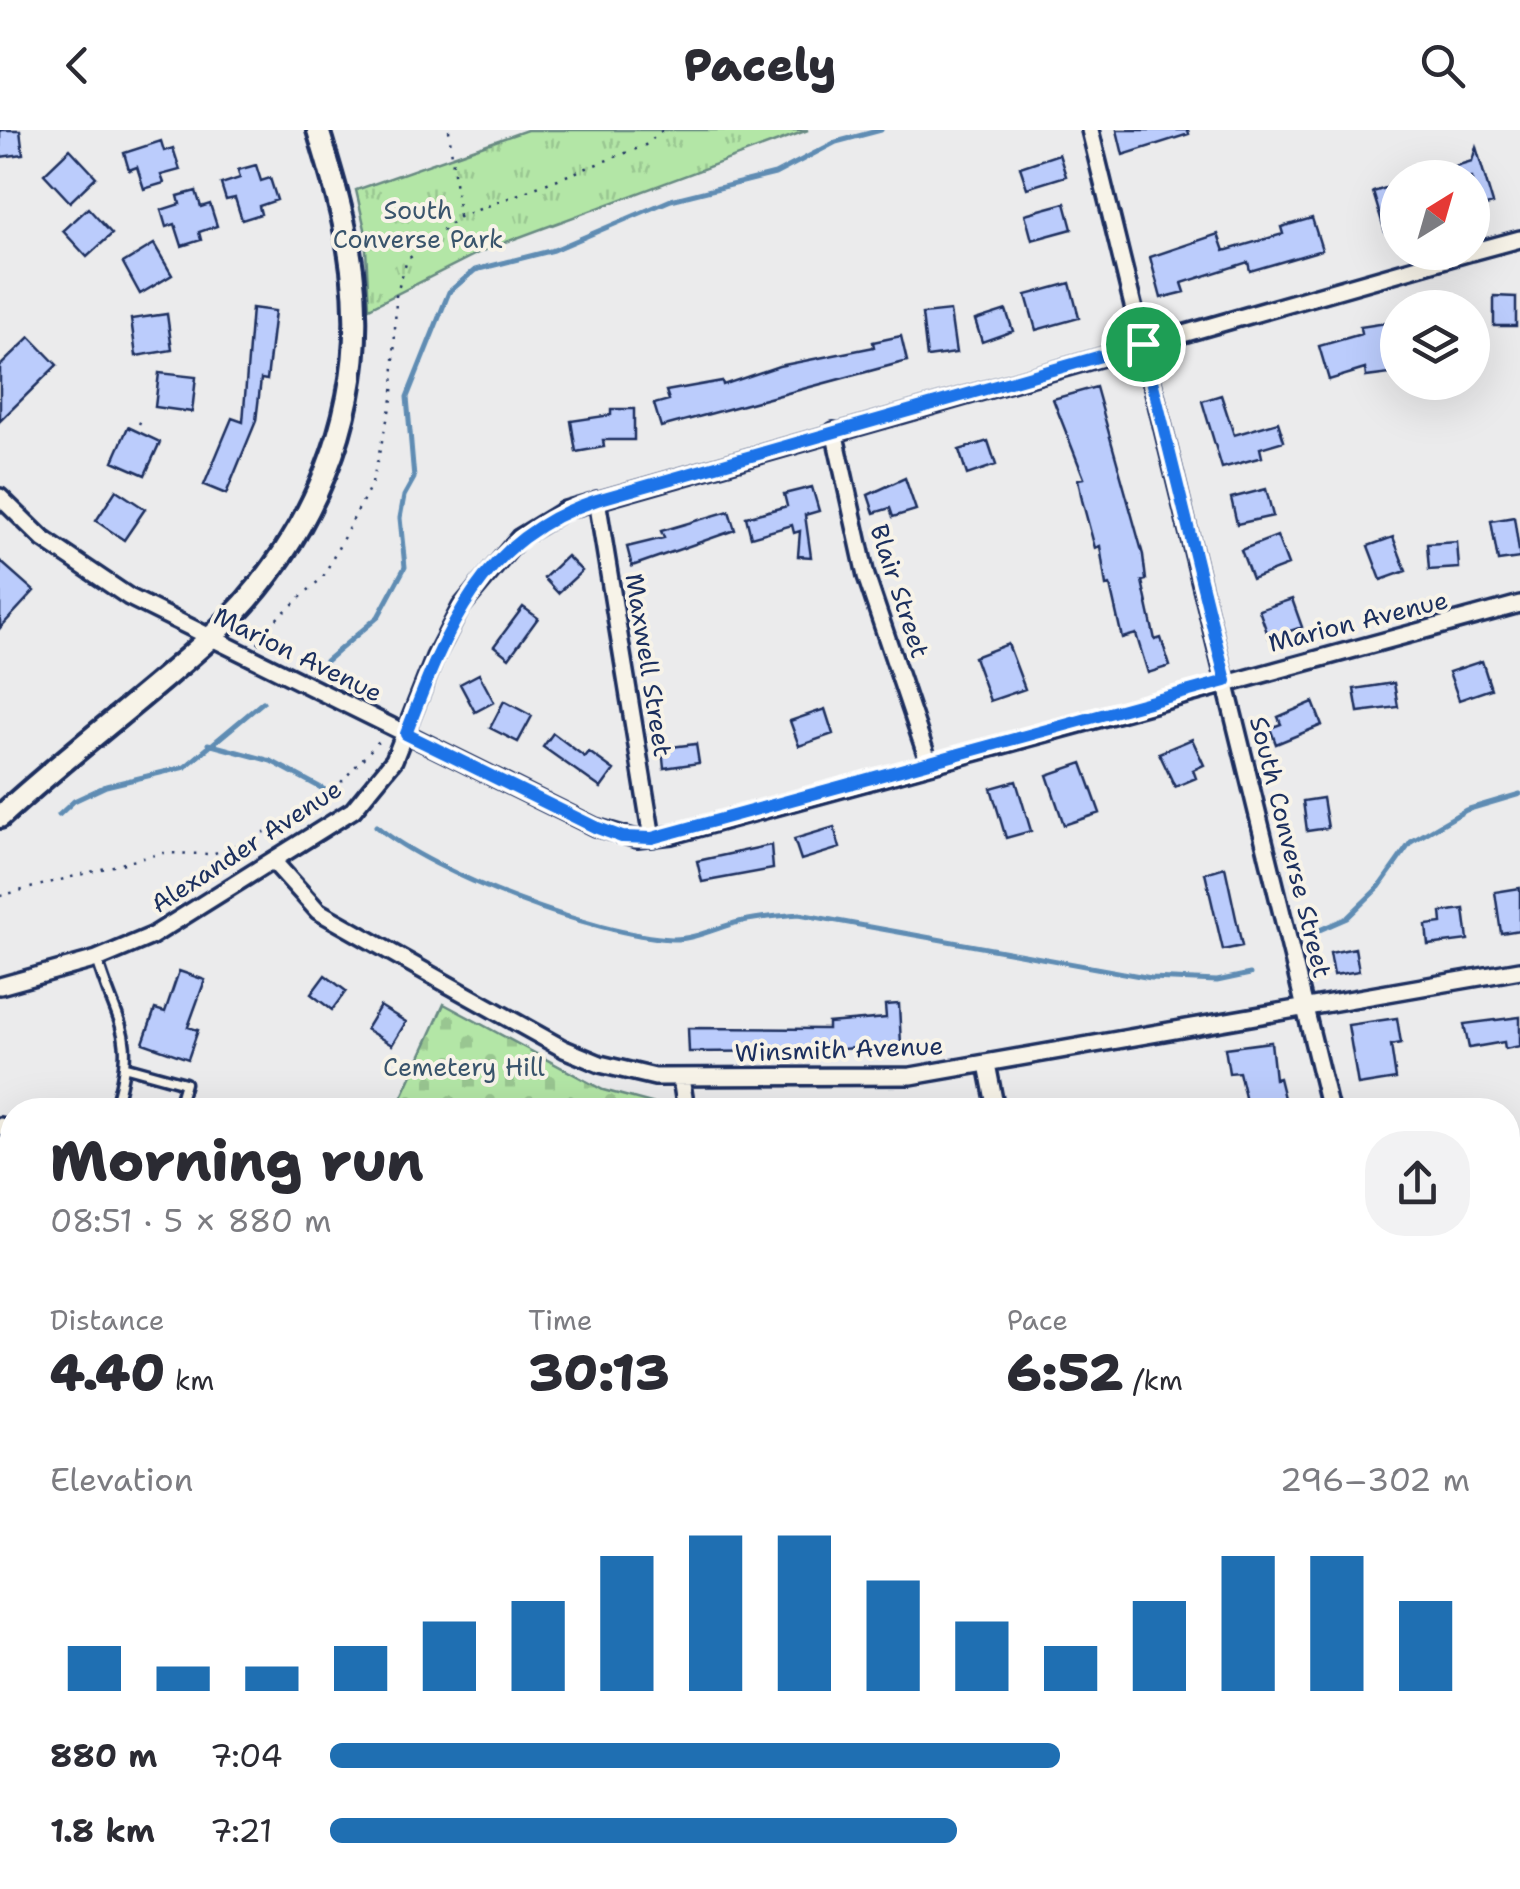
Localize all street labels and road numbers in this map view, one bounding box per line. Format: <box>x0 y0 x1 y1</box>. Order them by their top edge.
street label: Blair Street <box>862 520 938 662</box>
street label: Maxwell Street <box>618 571 680 759</box>
street label: Marion Avenue <box>1265 582 1451 660</box>
street label: Marion Avenue <box>208 598 388 710</box>
street label: South Converse Street <box>1242 713 1340 981</box>
street label: Alexander Avenue <box>144 772 348 920</box>
street label: Winsmith Avenue <box>734 1028 944 1070</box>

